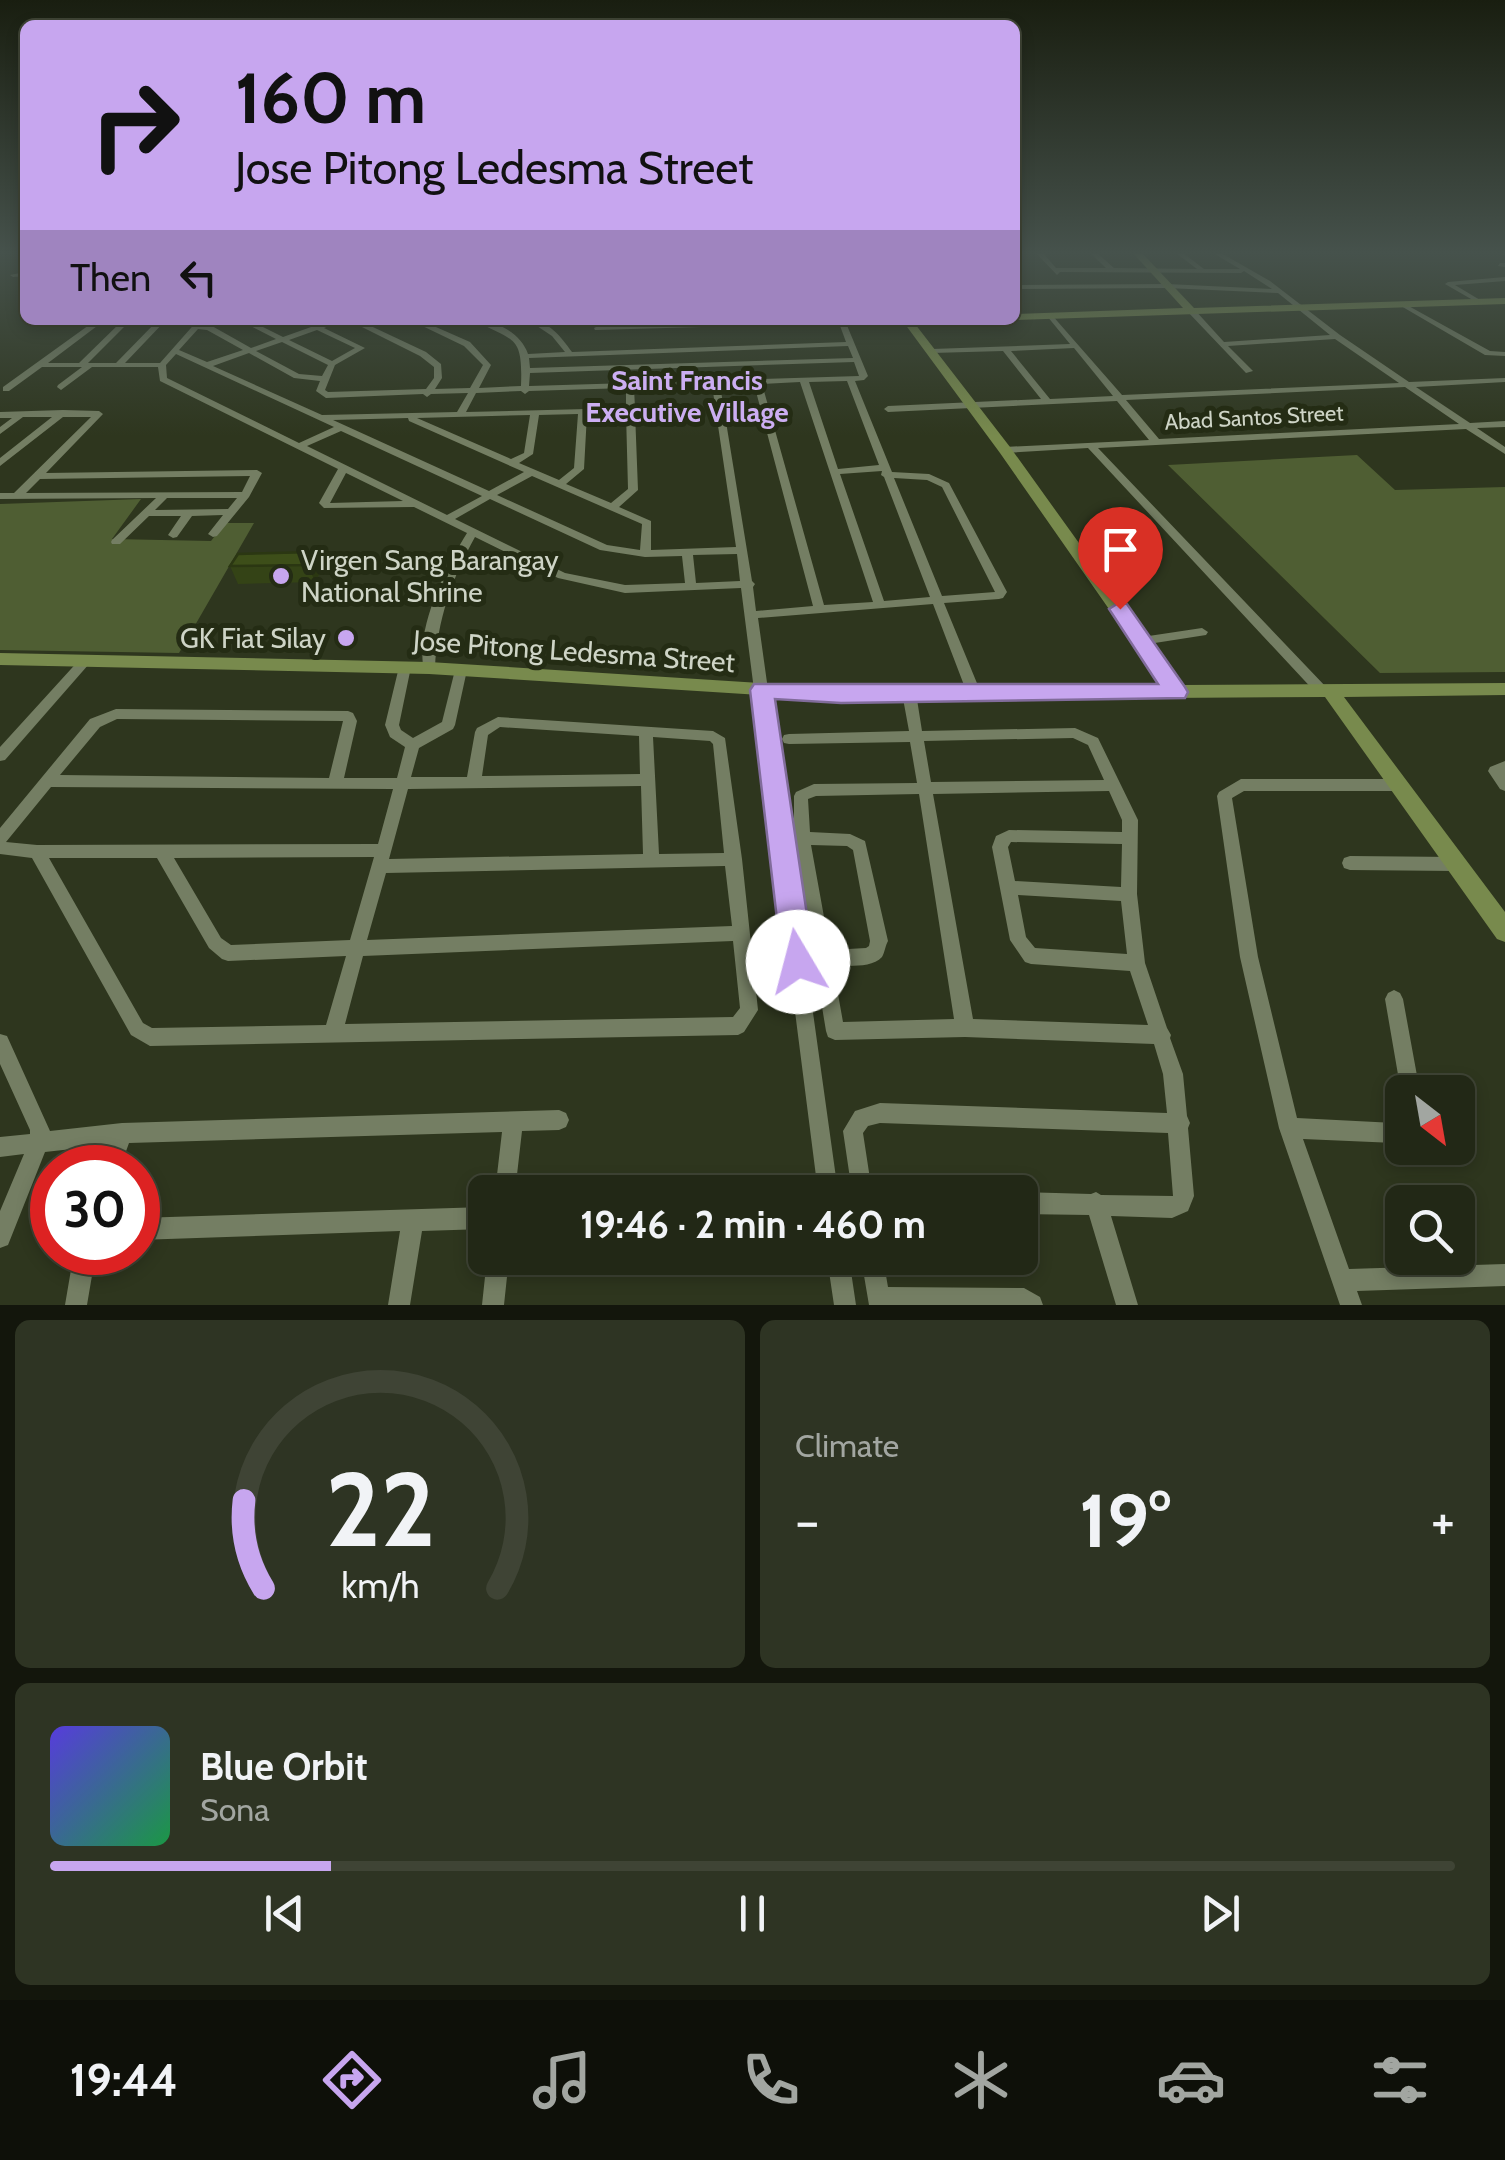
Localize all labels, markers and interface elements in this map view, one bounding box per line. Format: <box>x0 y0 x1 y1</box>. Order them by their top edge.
text: 160 m <box>235 55 426 141</box>
icon: right <box>70 60 200 190</box>
text: Jose Pitong Ledesma Street <box>235 141 753 195</box>
icon: left <box>171 250 226 305</box>
text: Then <box>70 254 151 301</box>
district label: Saint Francis Executive Village <box>585 363 789 429</box>
street label: Abad Santos Street <box>1164 399 1345 436</box>
pin <box>1078 507 1163 610</box>
icon: arrive <box>1093 522 1148 577</box>
place label: Virgen Sang Barangay National Shrine <box>301 543 559 609</box>
marker: Virgen Sang Barangay National Shrine <box>270 565 292 587</box>
place label: GK Fiat Silay <box>180 621 326 655</box>
street label: Jose Pitong Ledesma Street <box>411 623 736 679</box>
marker: GK Fiat Silay <box>335 627 357 649</box>
position arrow <box>746 910 850 1014</box>
north arrow <box>1385 1075 1475 1165</box>
map controls <box>1385 1075 1475 1275</box>
speed limit sign: 30 <box>30 1145 160 1275</box>
button: search <box>1385 1185 1475 1275</box>
text: 19:46 · 2 min · 460 m <box>580 1201 926 1248</box>
text: Climate <box>795 1426 899 1465</box>
text: 22 <box>325 1446 435 1572</box>
text: 19° <box>1079 1475 1171 1566</box>
text: − <box>795 1487 819 1554</box>
text: + <box>1431 1487 1455 1554</box>
text: km/h <box>341 1564 419 1607</box>
text: Blue Orbit <box>200 1743 368 1790</box>
text: Sona <box>200 1790 270 1829</box>
icon: previous <box>257 1886 312 1941</box>
icon: pause <box>725 1886 780 1941</box>
icon: next <box>1193 1886 1248 1941</box>
icon: directions <box>317 2045 387 2115</box>
icon: music <box>527 2045 597 2115</box>
icon: phone <box>736 2045 806 2115</box>
icon: climate <box>946 2045 1016 2115</box>
icon: car <box>1156 2045 1226 2115</box>
icon: filters <box>1365 2045 1435 2115</box>
text: 19:44 <box>70 2053 178 2107</box>

